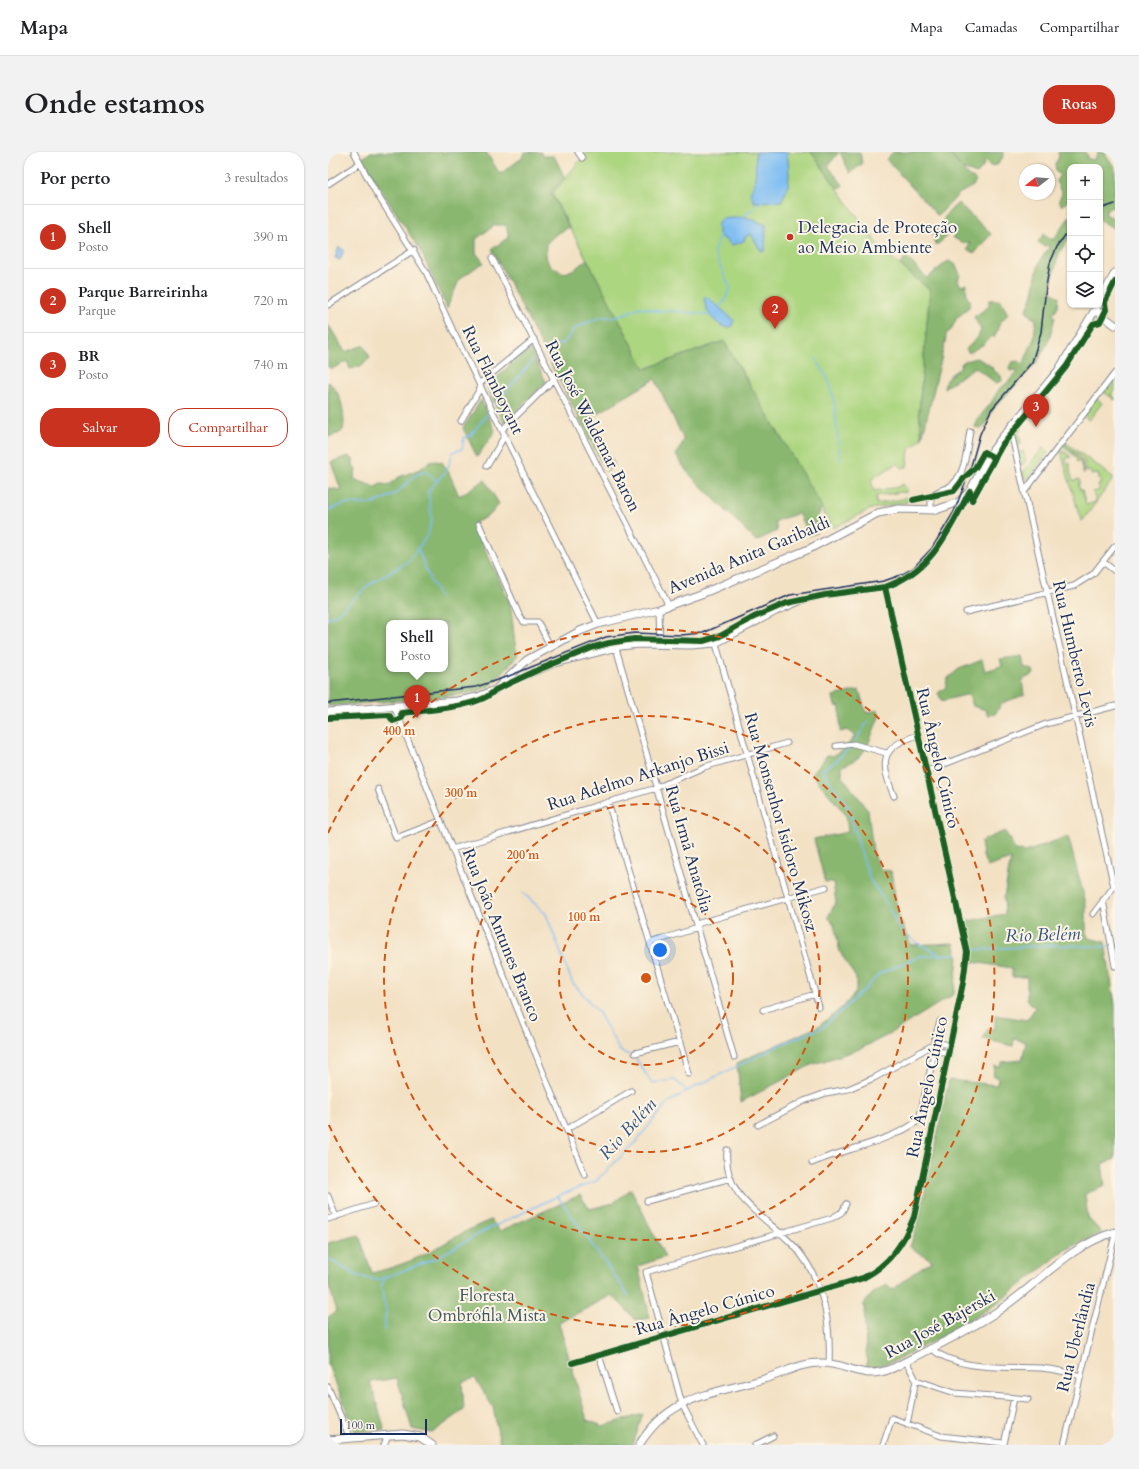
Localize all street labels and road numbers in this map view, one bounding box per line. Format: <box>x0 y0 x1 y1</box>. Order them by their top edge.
street label: Rua Flamboyant <box>457 322 530 439</box>
street label: Rua José Waldemar Baron <box>540 336 646 516</box>
street label: Avenida Anita Garibaldi <box>664 510 834 600</box>
street label: Rua Humberto Levis <box>1047 578 1103 730</box>
street label: Rua Ângelo Cúnico <box>911 685 965 831</box>
street label: Rua Monsenhor Isidoro Mikosz <box>739 710 823 935</box>
street label: Rua Adelmo Arkanjo Bissi <box>544 736 732 816</box>
street label: Rua Irmã Anatólia <box>660 783 718 916</box>
street label: Rua João Antunes Branco <box>457 845 547 1025</box>
street label: Rua Ângelo Cúnico <box>901 1014 953 1160</box>
street label: Rua Ângelo Cúnico <box>633 1279 777 1341</box>
street label: Rua Uberlândia <box>1051 1279 1101 1394</box>
street label: Rua José Bajerski <box>881 1284 1000 1364</box>

